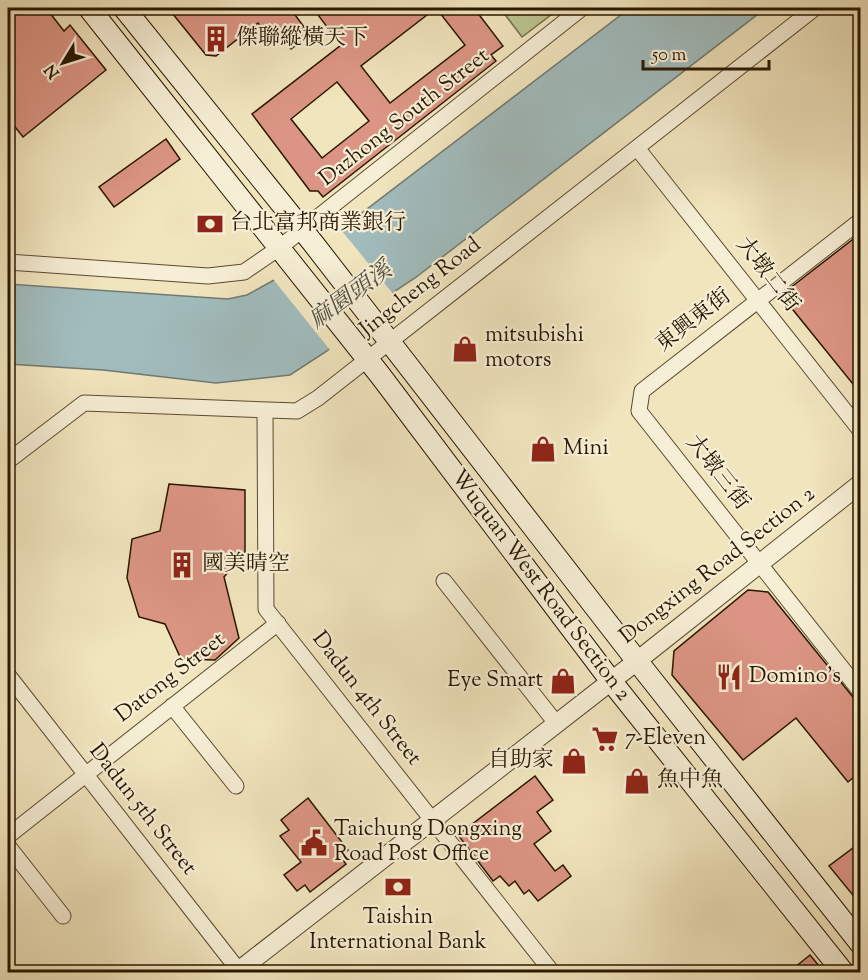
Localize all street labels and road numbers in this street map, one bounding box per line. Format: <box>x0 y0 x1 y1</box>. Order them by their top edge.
street label: Dazhong South Street <box>313 41 497 195</box>
street label: Jingcheng Road <box>353 230 489 346</box>
street label: 大墩二街 <box>727 230 807 320</box>
street label: 東興東街 <box>649 281 739 361</box>
street label: 大墩三街 <box>677 428 757 518</box>
street label: Wuquan West Road Section 2 <box>442 463 638 709</box>
street label: Dongxing Road Section 2 <box>613 479 823 653</box>
street label: Datong Street <box>109 624 233 731</box>
street label: Dadun 4th Street <box>303 625 429 773</box>
street label: Dadun 5th Street <box>80 737 204 883</box>

